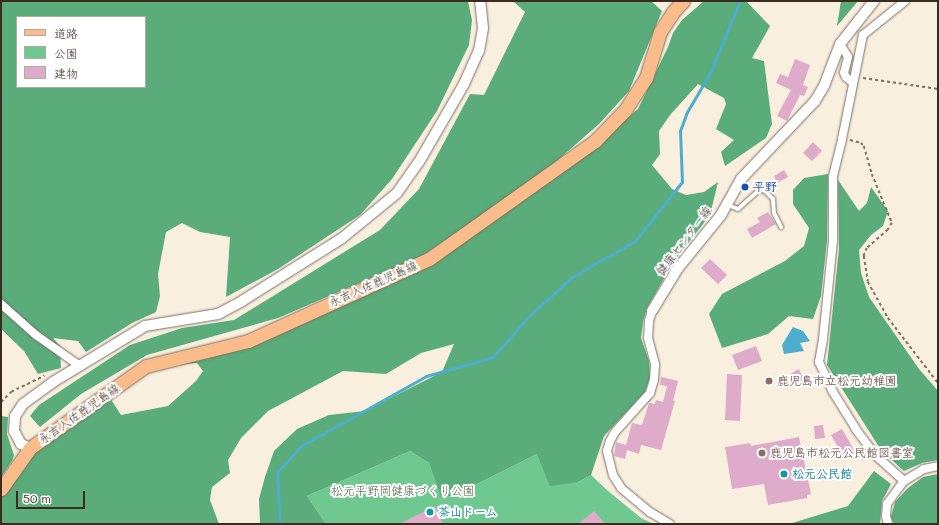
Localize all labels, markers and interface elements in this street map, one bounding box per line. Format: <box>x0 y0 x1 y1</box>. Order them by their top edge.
legend <box>16 16 146 88</box>
text: 道路 <box>54 25 78 41</box>
text: 公園 <box>54 45 78 61</box>
text: 建物 <box>54 65 78 81</box>
place label: 平野 <box>753 180 777 194</box>
marker: 平野 <box>740 182 750 192</box>
street label: 健康センター線 <box>653 203 715 279</box>
street label: 永吉入佐鹿児島線 <box>326 258 420 310</box>
place label: 鹿児島市立松元幼稚園 <box>777 374 897 388</box>
marker: 鹿児島市立松元幼稚園 <box>764 376 774 386</box>
street label: 永吉入佐鹿児島線 <box>36 381 122 447</box>
place label: 鹿児島市松元公民館図書室 <box>770 446 914 460</box>
marker: 鹿児島市松元公民館図書室 <box>757 448 767 458</box>
place label: 松元公民館 <box>792 467 852 481</box>
marker: 松元公民館 <box>779 469 789 479</box>
scale bar <box>18 483 87 509</box>
park label: 松元平野岡健康づくり公園 <box>331 484 475 498</box>
text: 50 m <box>23 490 51 506</box>
place label: 茶山ドーム <box>438 505 498 519</box>
marker: 茶山ドーム <box>425 507 435 517</box>

